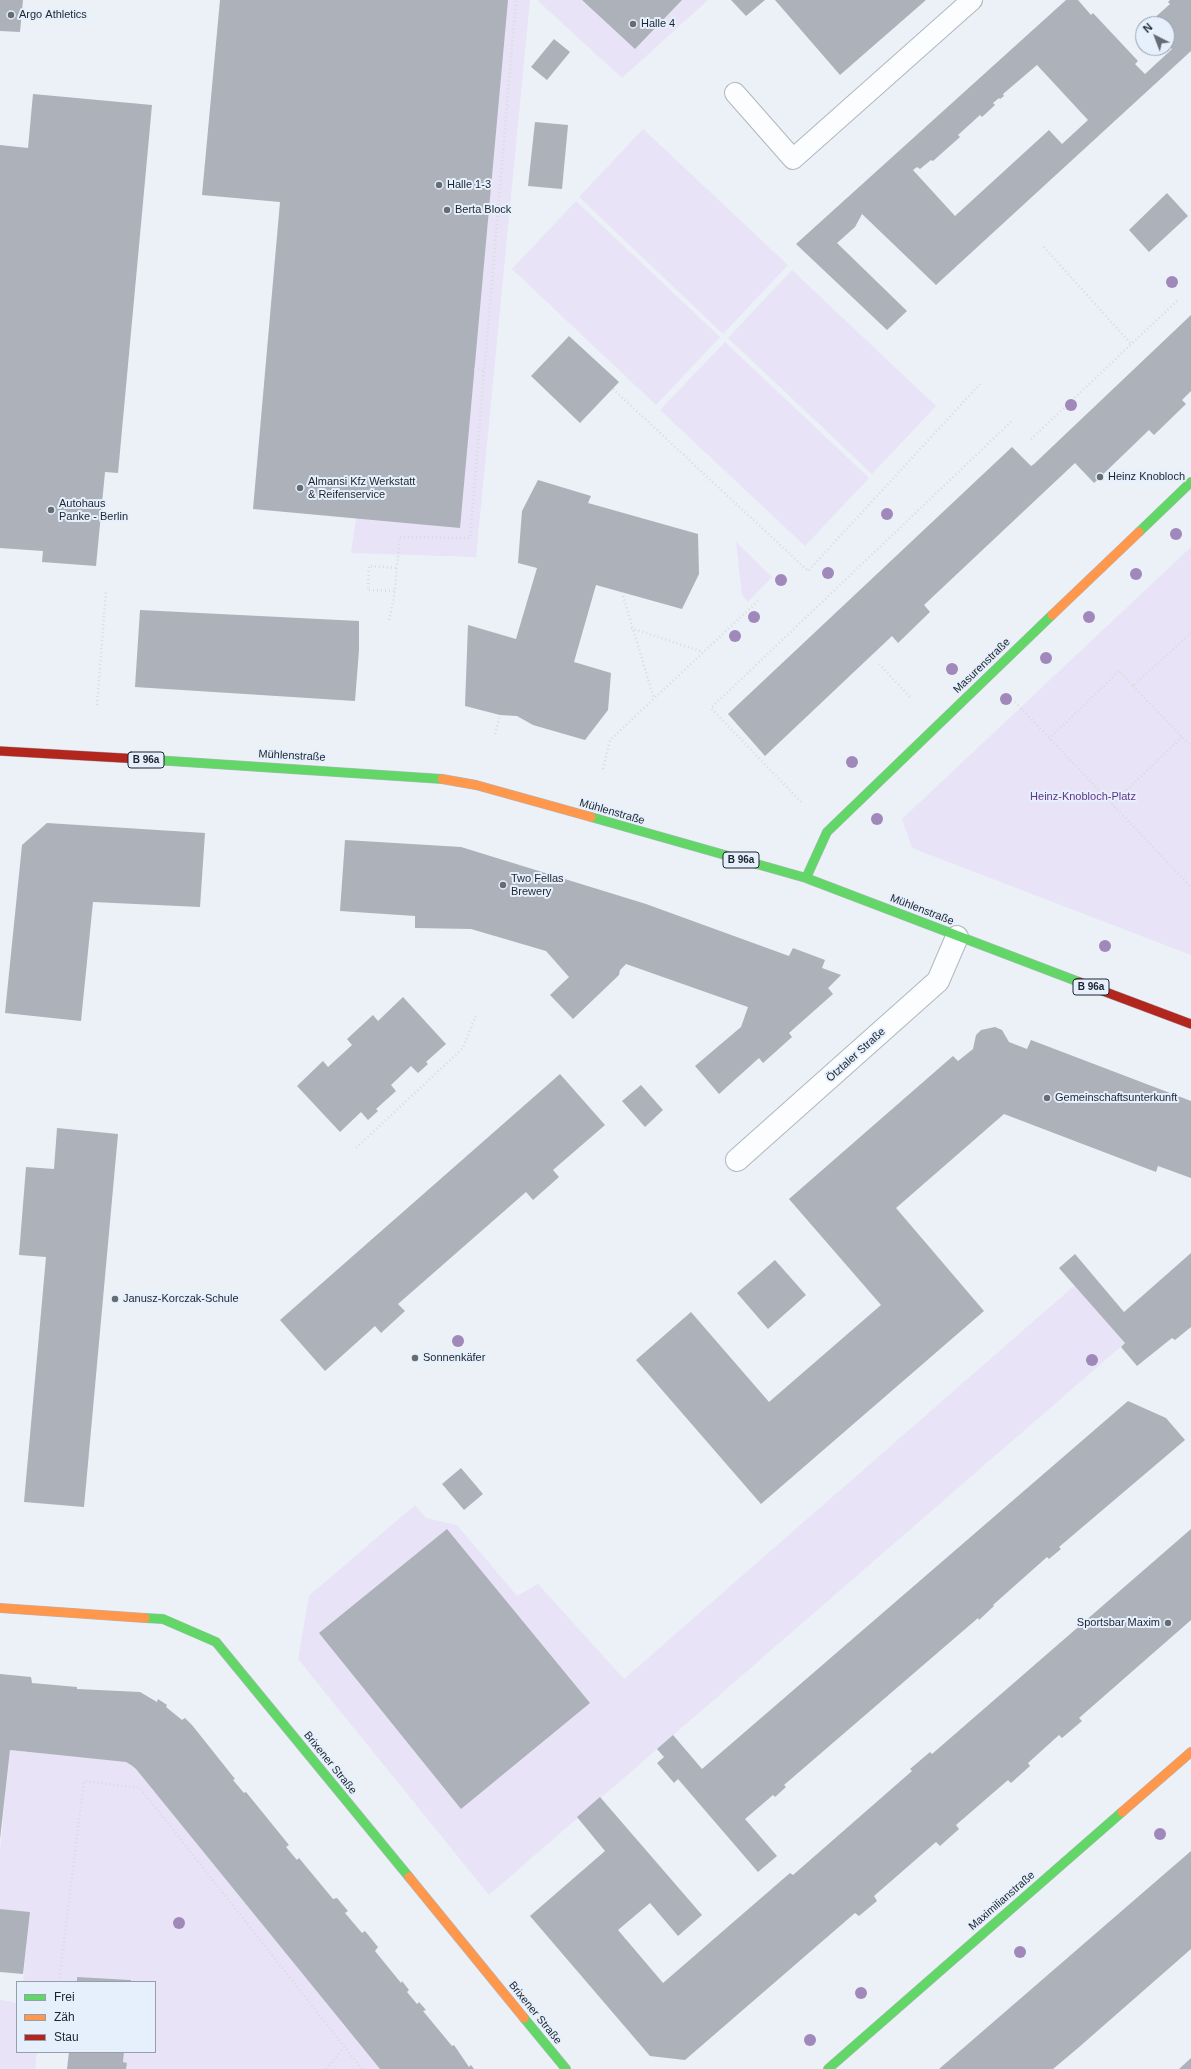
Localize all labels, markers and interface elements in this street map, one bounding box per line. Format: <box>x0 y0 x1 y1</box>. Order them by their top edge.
place label: Argo Athletics <box>19 8 87 22</box>
marker: Argo Athletics <box>6 10 16 20</box>
north arrow <box>1135 16 1175 56</box>
place label: Halle 4 <box>641 17 675 31</box>
marker: Halle 4 <box>628 19 638 29</box>
text: N <box>1141 21 1155 35</box>
place label: Halle 1-3 <box>447 178 491 192</box>
marker: Halle 1-3 <box>434 180 444 190</box>
place label: Berta Block <box>455 203 511 217</box>
marker: Berta Block <box>442 205 452 215</box>
place label: Heinz Knobloch <box>1108 470 1185 484</box>
marker: Heinz Knobloch <box>1095 472 1105 482</box>
place label: Almansi Kfz Werkstatt & Reifenservice <box>308 475 415 501</box>
marker: Almansi Kfz Werkstatt & Reifenservice <box>295 483 305 493</box>
place label: Autohaus Panke - Berlin <box>59 497 128 523</box>
marker: Autohaus Panke - Berlin <box>46 505 56 515</box>
street label: Masurenstraße <box>951 636 1013 696</box>
street label: Mühlenstraße <box>258 748 326 764</box>
road number: B 96a <box>128 752 164 768</box>
park label: Heinz-Knobloch-Platz <box>1030 790 1136 804</box>
street label: Mühlenstraße <box>578 796 646 828</box>
road number: B 96a <box>723 852 759 868</box>
place label: Two Fellas Brewery <box>511 872 564 898</box>
marker: Two Fellas Brewery <box>498 880 508 890</box>
street label: Mühlenstraße <box>888 892 956 928</box>
road number: B 96a <box>1073 979 1109 995</box>
street label: Ötztaler Straße <box>824 1025 888 1085</box>
place label: Gemeinschaftsunterkunft <box>1055 1091 1177 1105</box>
marker: Gemeinschaftsunterkunft <box>1042 1093 1052 1103</box>
place label: Janusz-Korczak-Schule <box>123 1292 239 1306</box>
marker: Janusz-Korczak-Schule <box>110 1294 120 1304</box>
place label: Sonnenkäfer <box>423 1351 485 1365</box>
marker: Sonnenkäfer <box>410 1353 420 1363</box>
place label: Sportsbar Maxim <box>1077 1616 1160 1630</box>
marker: Sportsbar Maxim <box>1163 1618 1173 1628</box>
street label: Brixener Straße <box>301 1729 359 1797</box>
street label: Maximilianstraße <box>966 1869 1038 1933</box>
street label: Brixener Straße <box>506 1979 564 2047</box>
legend <box>16 1981 156 2053</box>
text: Frei <box>54 1990 75 2004</box>
text: Zäh <box>54 2010 75 2024</box>
text: Stau <box>54 2030 79 2044</box>

